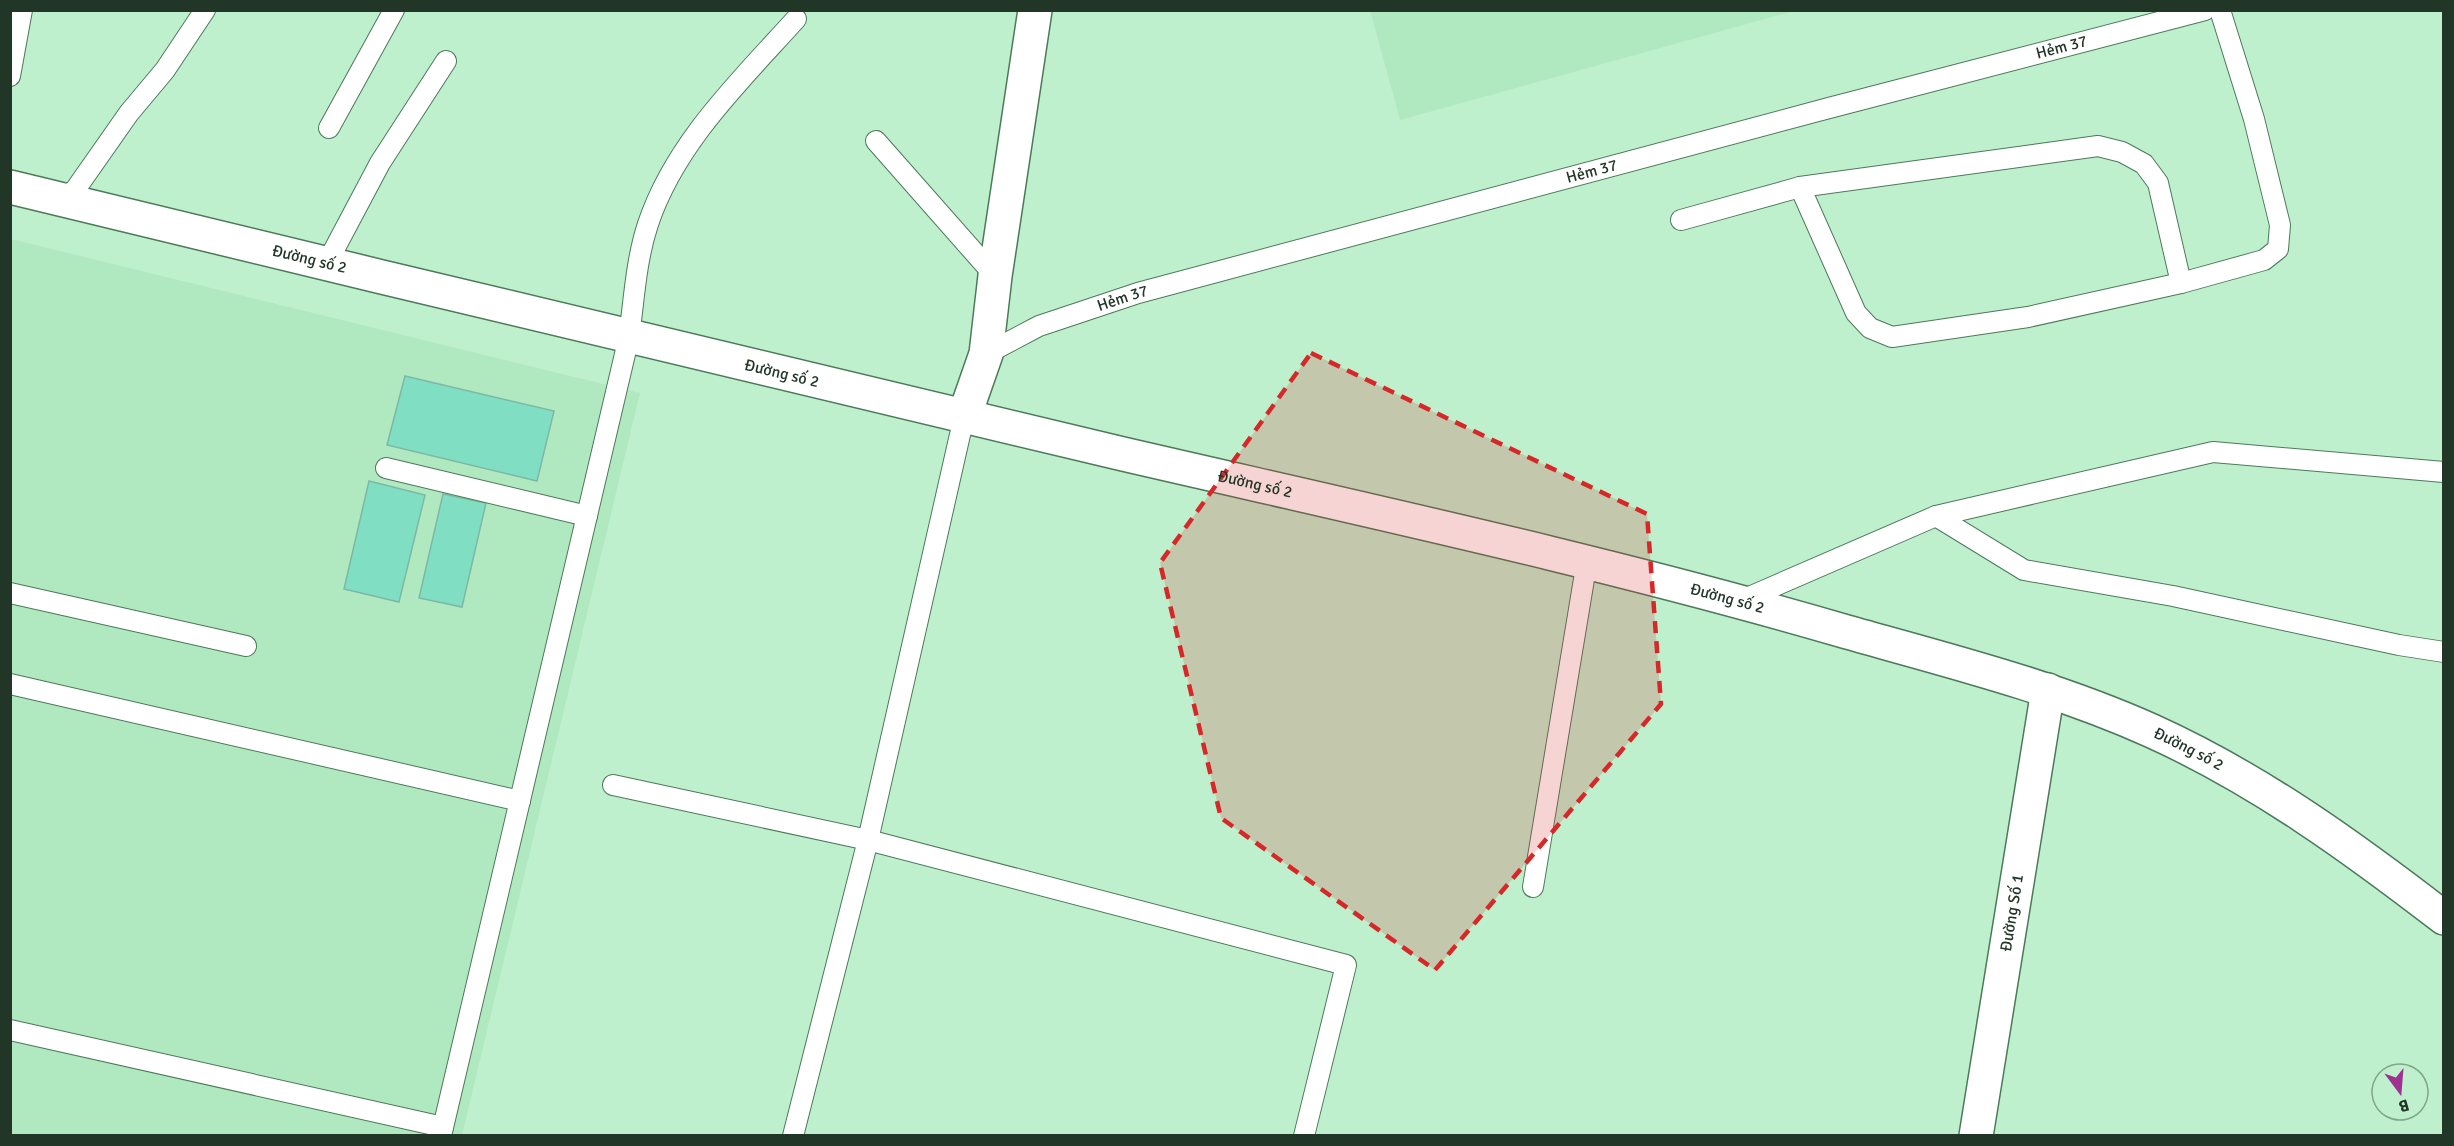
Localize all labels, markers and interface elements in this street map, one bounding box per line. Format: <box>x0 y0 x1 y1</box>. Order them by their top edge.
street label: Hẻm 37 <box>2034 31 2089 64</box>
street label: Hẻm 37 <box>1564 155 1620 188</box>
street label: Đường số 2 <box>270 241 349 278</box>
street label: Hẻm 37 <box>1095 281 1150 316</box>
street label: Đường số 2 <box>742 355 821 392</box>
street label: Đường số 2 <box>1216 466 1294 502</box>
street label: Đường số 2 <box>1688 579 1767 618</box>
street label: Đường số 2 <box>2150 723 2227 775</box>
street label: Đường Số 1 <box>1996 873 2028 953</box>
north arrow <box>2370 1062 2430 1122</box>
text: B <box>2396 1094 2411 1116</box>

